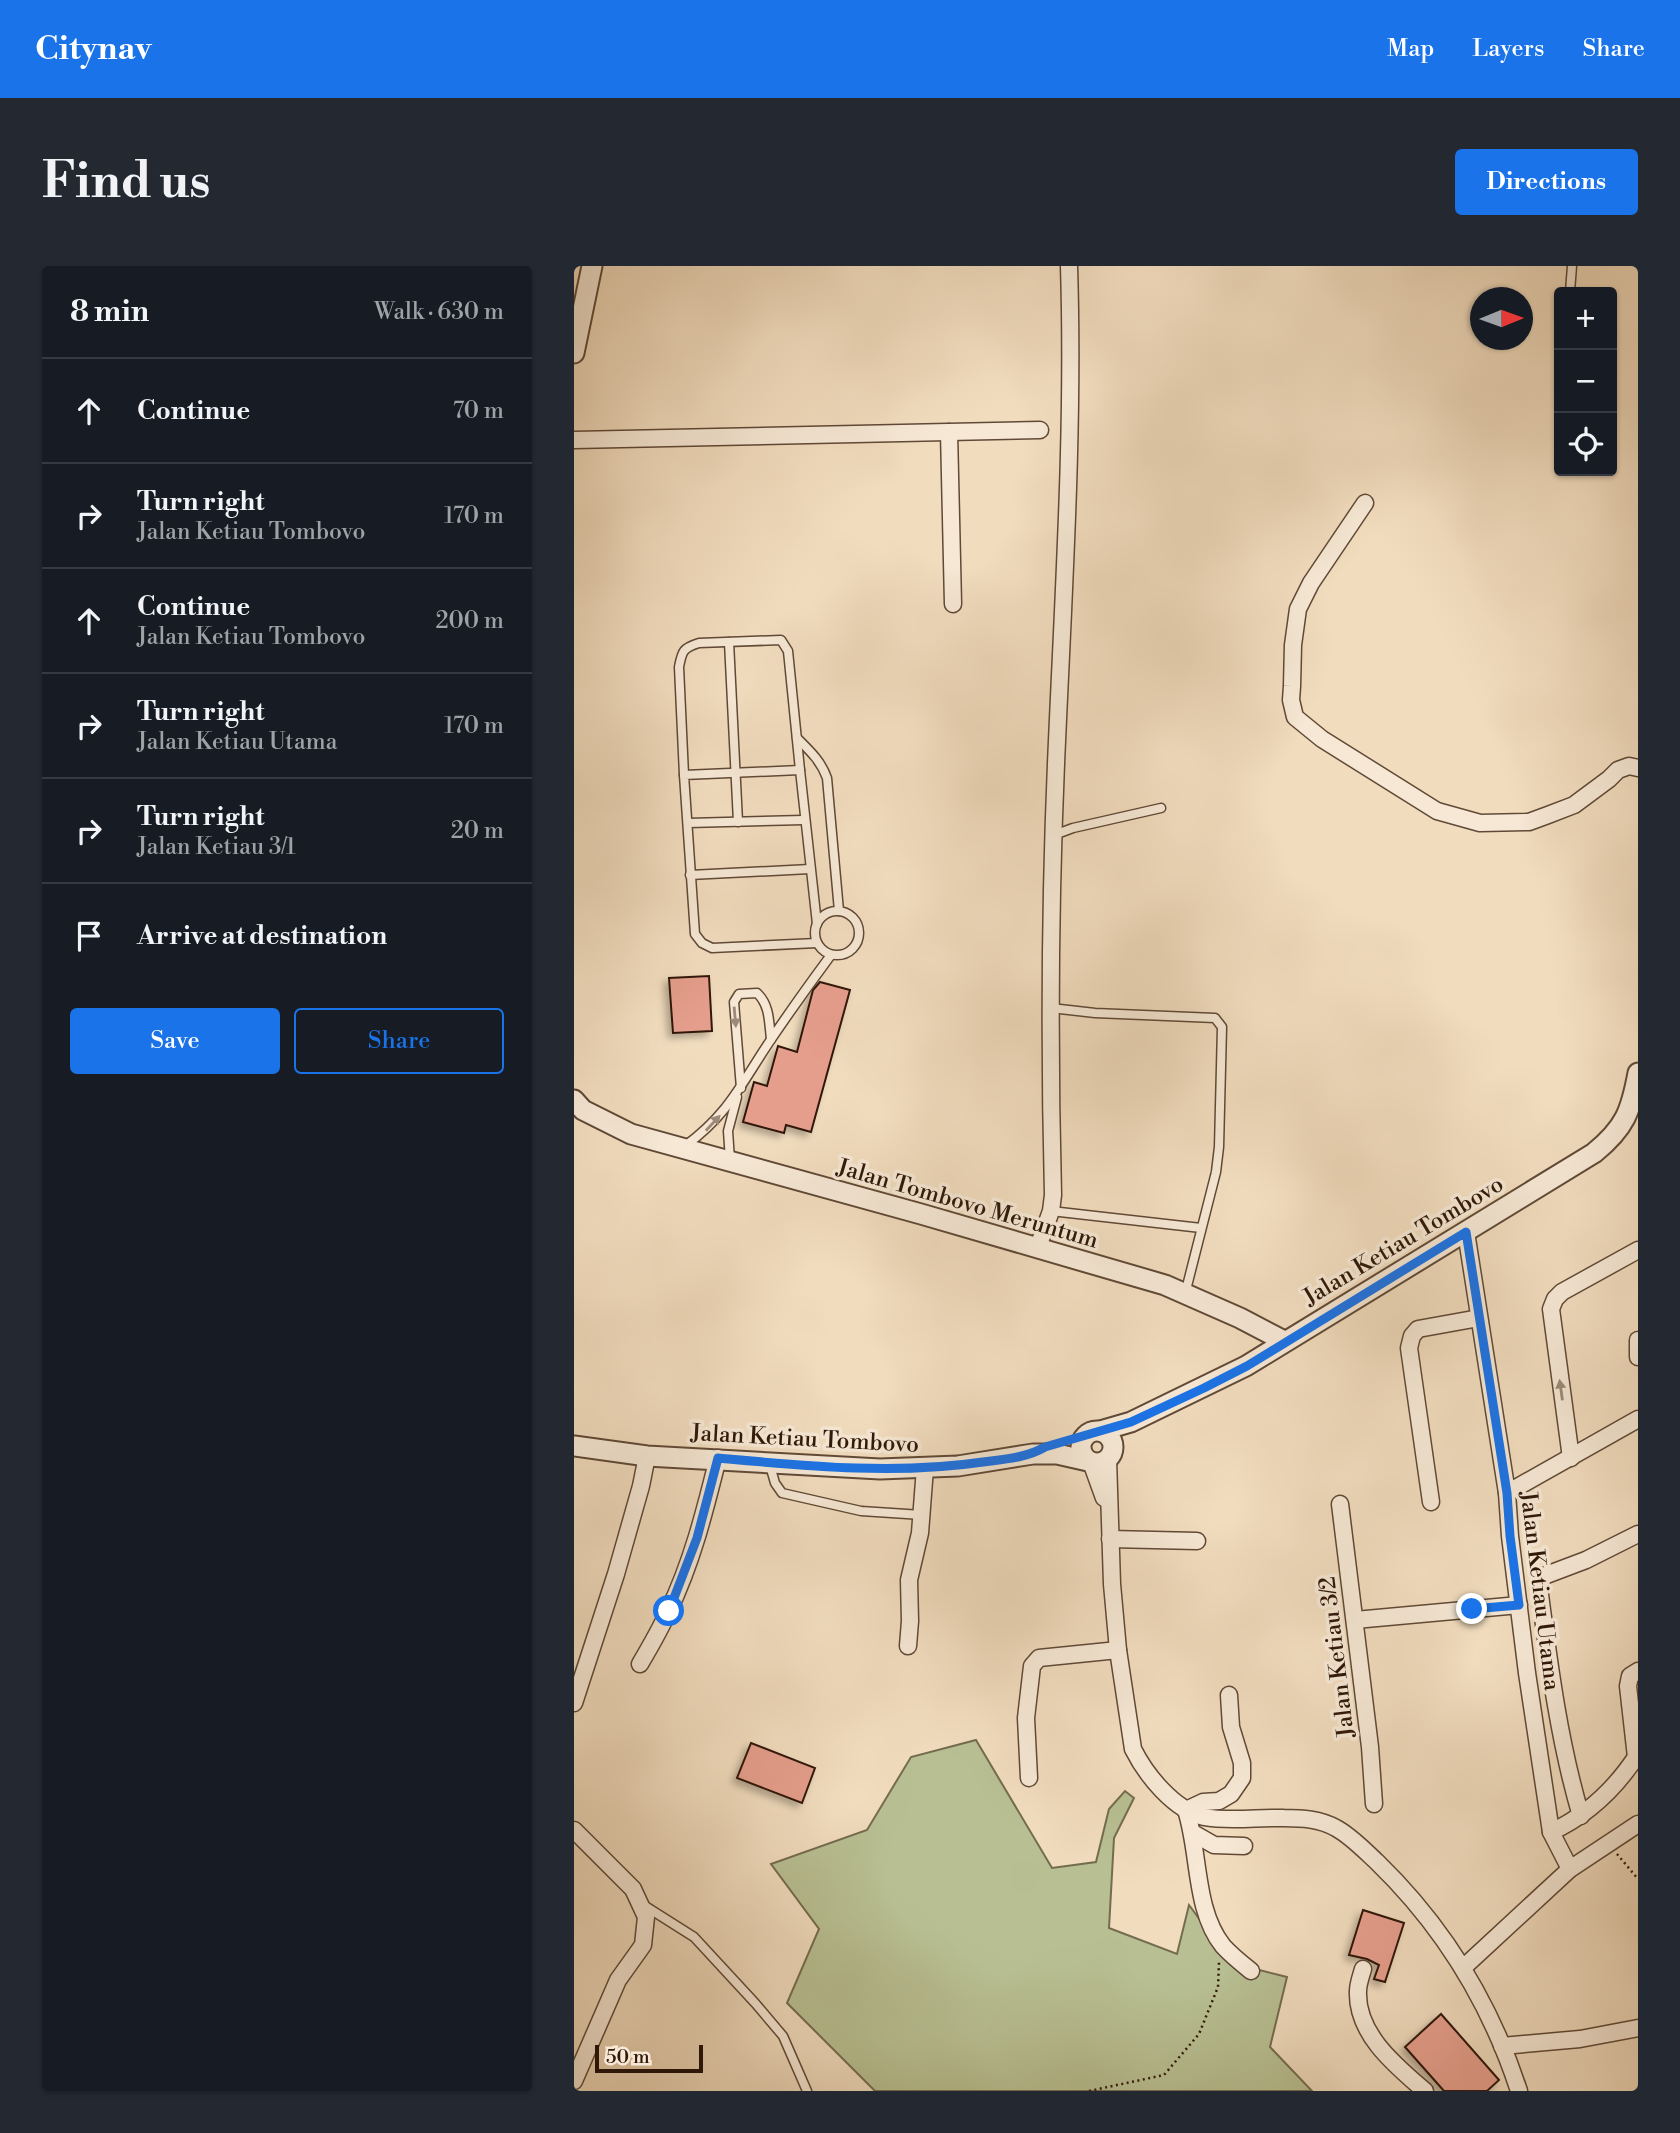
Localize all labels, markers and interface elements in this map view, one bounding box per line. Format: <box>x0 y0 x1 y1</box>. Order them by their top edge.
text: Citynav <box>35 29 152 70</box>
text: Map <box>1387 34 1434 64</box>
text: Layers <box>1472 34 1544 64</box>
text: Share <box>1582 34 1645 64</box>
button: Directions <box>1455 149 1638 215</box>
text: Find us <box>42 152 211 213</box>
north arrow <box>1470 287 1533 350</box>
map controls <box>1554 287 1617 476</box>
button: + <box>1554 287 1617 350</box>
text: 8 min <box>70 293 149 331</box>
text: Walk · 630 m <box>374 298 504 326</box>
button: − <box>1554 350 1617 413</box>
icon: ahead <box>70 392 108 430</box>
text: Continue <box>137 395 250 427</box>
text: 70 m <box>453 397 504 425</box>
button: locate <box>1554 413 1617 476</box>
text: Turn right <box>137 486 265 518</box>
icon: right <box>70 497 108 535</box>
text: 170 m <box>444 502 504 530</box>
text: Jalan Ketiau Tombovo <box>137 518 365 546</box>
text: Continue <box>137 591 250 623</box>
icon: ahead <box>70 602 108 640</box>
text: 200 m <box>436 607 504 635</box>
text: Jalan Ketiau Tombovo <box>137 623 365 651</box>
text: Turn right <box>137 696 265 728</box>
icon: right <box>70 707 108 745</box>
text: 170 m <box>444 712 504 740</box>
text: Jalan Ketiau Utama <box>137 728 337 756</box>
text: Turn right <box>137 801 265 833</box>
icon: right <box>70 812 108 850</box>
text: 20 m <box>451 817 504 845</box>
text: Jalan Ketiau 3/1 <box>137 833 296 861</box>
icon: arrive <box>70 917 108 955</box>
text: Arrive at destination <box>137 920 387 952</box>
one-way arrow <box>730 1007 741 1029</box>
button: Save <box>70 1008 280 1074</box>
button: Share <box>294 1008 504 1074</box>
one-way arrow <box>705 1114 721 1131</box>
street label: Jalan Tombovo Meruntum <box>833 1153 1102 1255</box>
street label: Jalan Ketiau Tombovo <box>1298 1170 1509 1312</box>
one-way arrow <box>1556 1379 1567 1401</box>
street label: Jalan Ketiau Tombovo <box>689 1419 920 1459</box>
street label: Jalan Ketiau Utama <box>1514 1489 1566 1693</box>
street label: Jalan Ketiau 3/2 <box>1313 1575 1361 1740</box>
route end <box>1456 1593 1487 1624</box>
route start <box>653 1595 684 1626</box>
scale bar <box>595 2042 704 2074</box>
text: 50 m <box>606 2045 650 2069</box>

